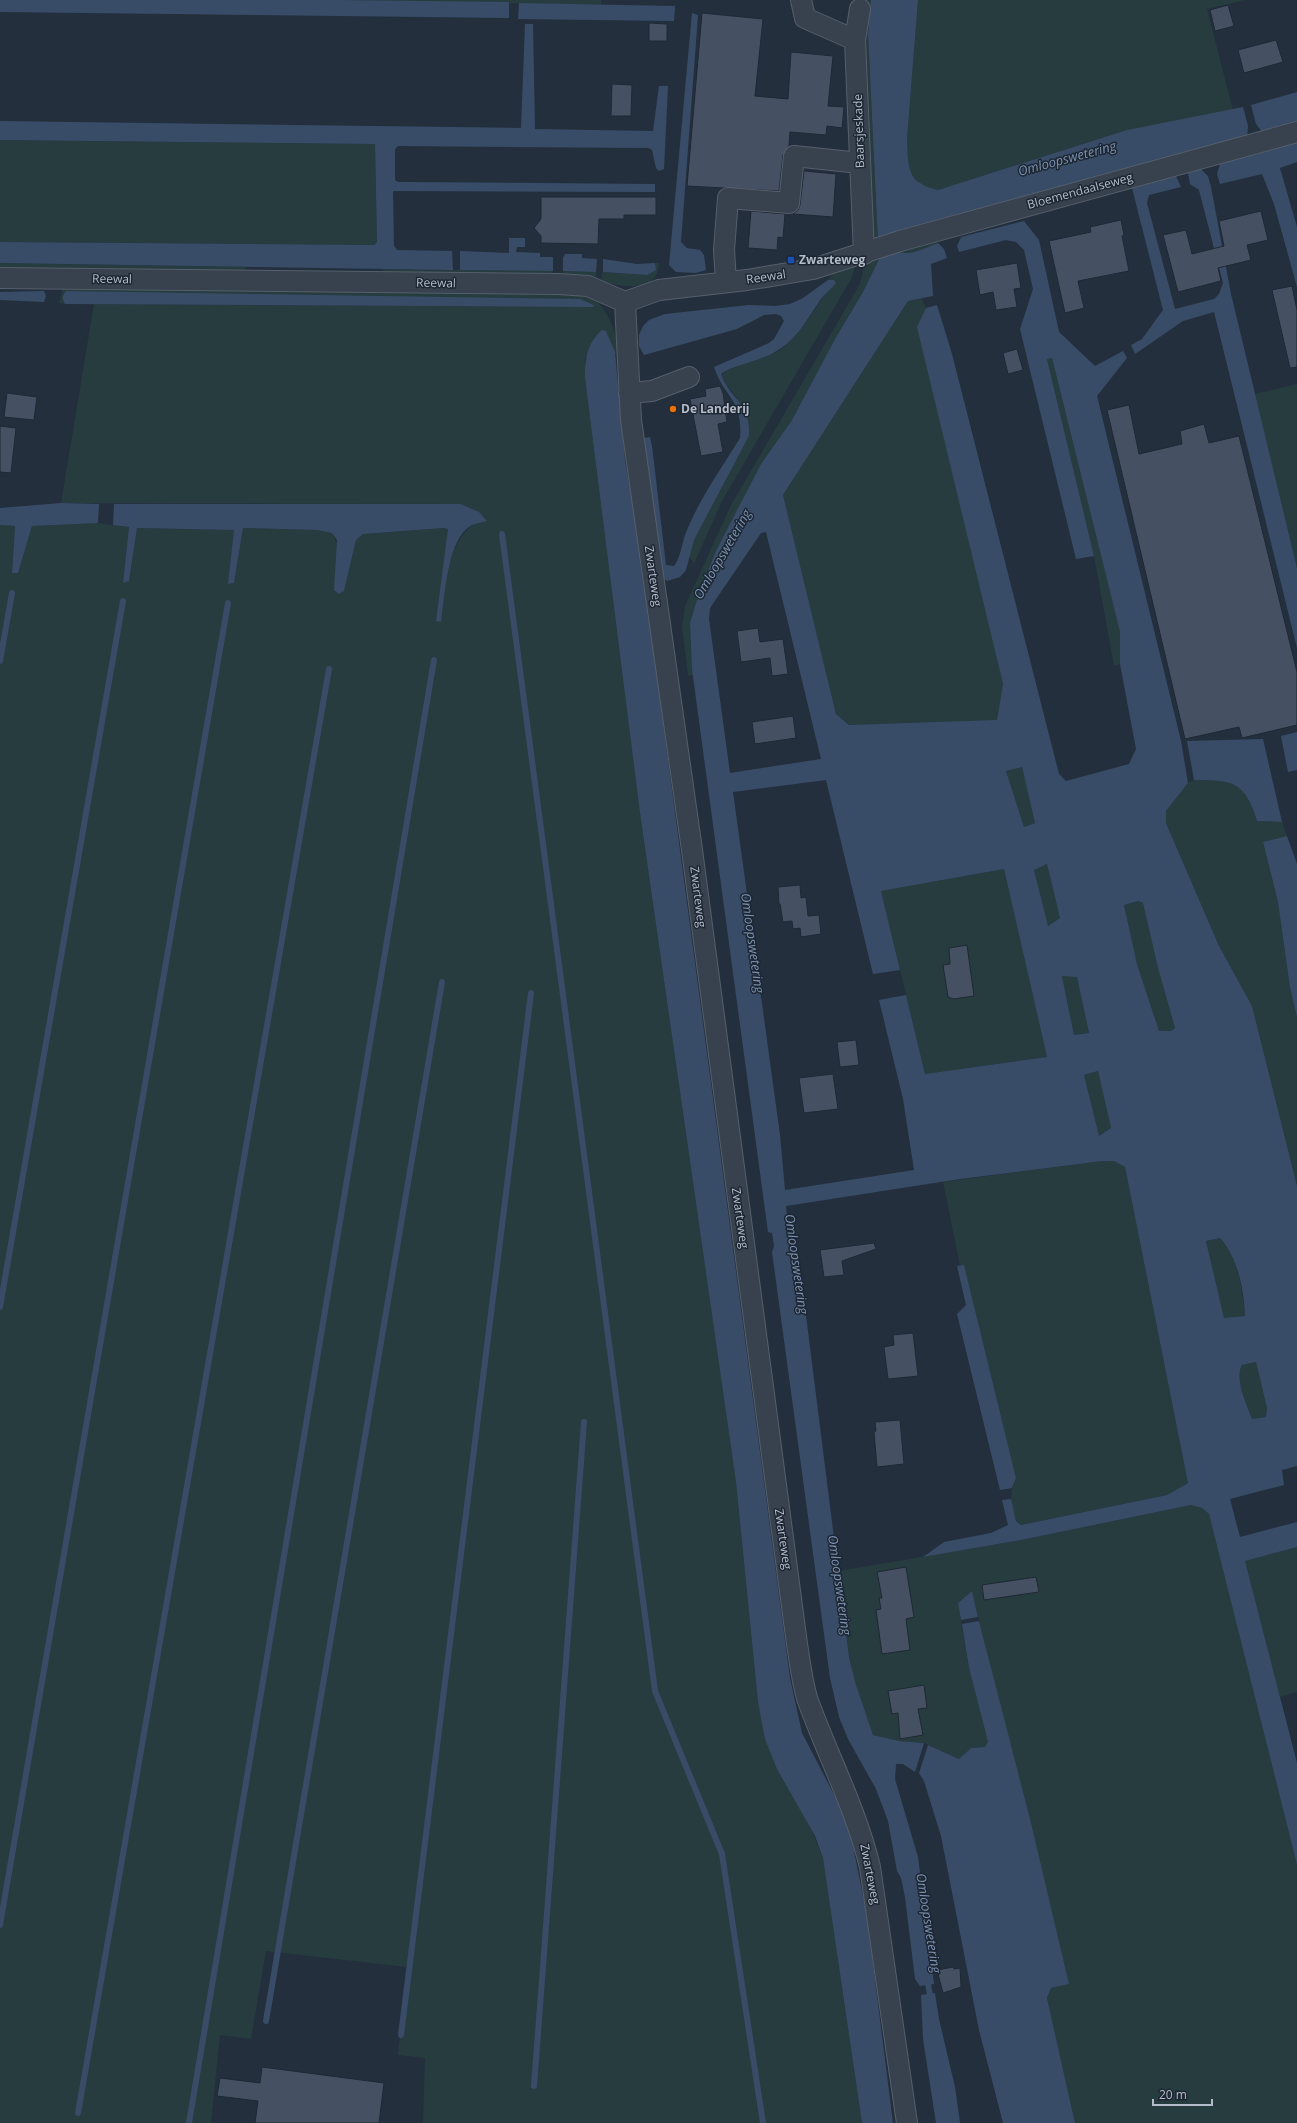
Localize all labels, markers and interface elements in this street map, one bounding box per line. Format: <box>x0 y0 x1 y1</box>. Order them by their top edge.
street label: Baarsjeskade <box>849 93 868 168</box>
water label: Omloopswetering <box>1016 136 1119 180</box>
street label: Bloemendaalseweg <box>1025 168 1135 213</box>
place label: Zwarteweg <box>799 251 866 268</box>
marker: Zwarteweg <box>786 255 796 265</box>
street label: Reewal <box>745 265 787 288</box>
street label: Reewal <box>92 270 132 287</box>
street label: Reewal <box>416 274 456 291</box>
place label: De Landerij <box>681 400 749 417</box>
marker: De Landerij <box>668 404 678 414</box>
water label: Omloopswetering <box>689 505 756 602</box>
street label: Zwarteweg <box>641 544 666 608</box>
street label: Zwarteweg <box>686 865 711 929</box>
water label: Omloopswetering <box>737 892 769 995</box>
street label: Zwarteweg <box>728 1186 753 1250</box>
water label: Omloopswetering <box>781 1213 813 1316</box>
street label: Zwarteweg <box>771 1507 796 1571</box>
water label: Omloopswetering <box>824 1534 856 1637</box>
street label: Zwarteweg <box>856 1842 885 1906</box>
water label: Omloopswetering <box>912 1872 946 1975</box>
scale bar <box>1153 2081 1212 2107</box>
text: 20 m <box>1159 2086 1187 2103</box>

